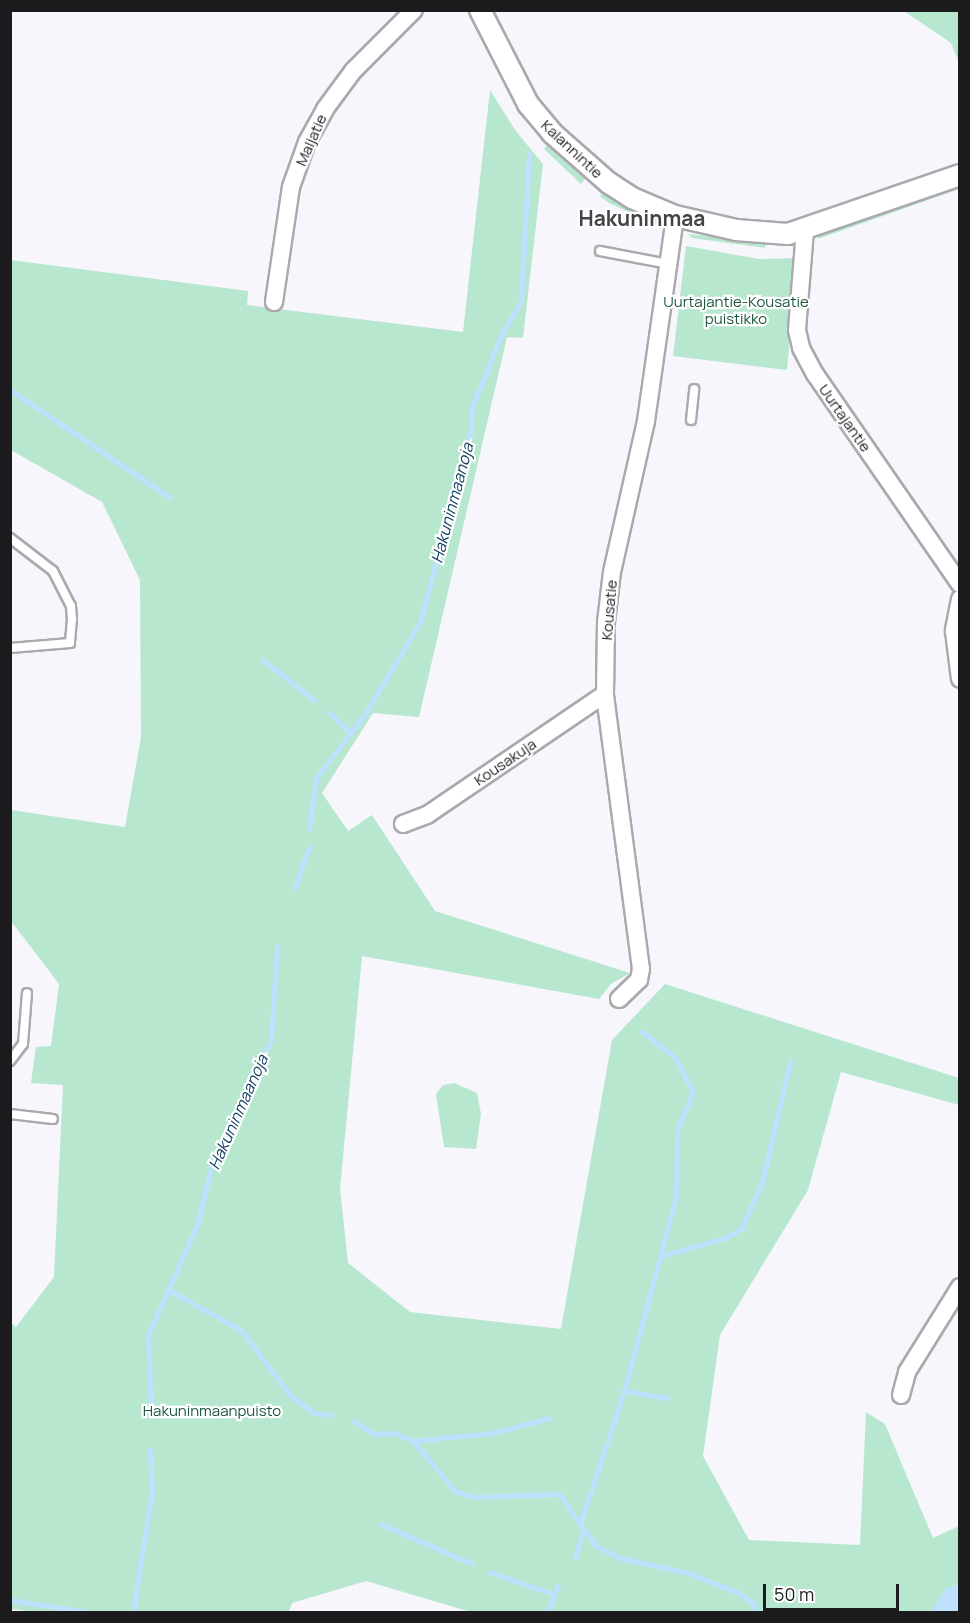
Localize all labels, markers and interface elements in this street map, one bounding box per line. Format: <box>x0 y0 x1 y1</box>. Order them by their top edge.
street label: Maljatie <box>292 111 330 169</box>
street label: Kalannintie <box>537 116 607 182</box>
district label: Hakuninmaa <box>579 205 705 231</box>
park label: Uurtajantie-Kousatie puistikko <box>663 292 809 327</box>
street label: Uurtajantie <box>815 381 875 455</box>
water label: Hakuninmaanoja <box>427 441 477 565</box>
street label: Kousatie <box>597 579 621 641</box>
street label: Kousakuja <box>471 735 539 789</box>
water label: Hakuninmaanoja <box>204 1052 272 1172</box>
park label: Hakuninmaanpuisto <box>143 1402 281 1420</box>
scale bar <box>766 1572 902 1610</box>
text: 50 m <box>774 1582 814 1606</box>

